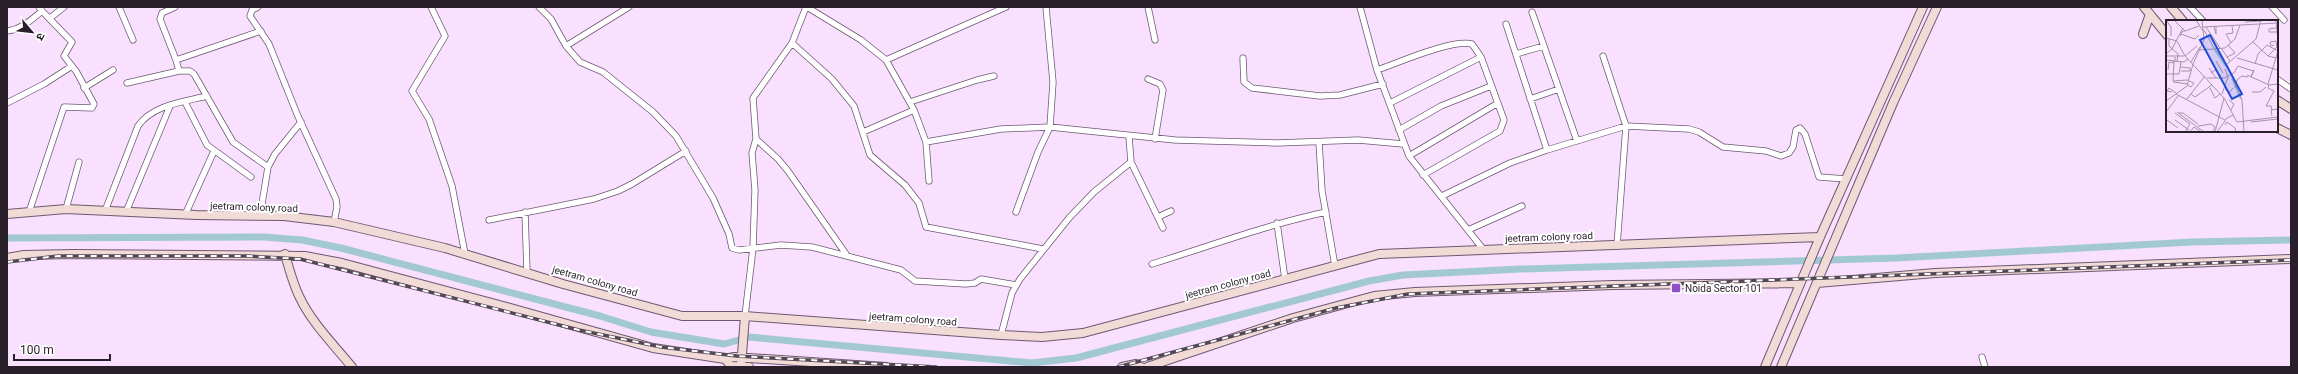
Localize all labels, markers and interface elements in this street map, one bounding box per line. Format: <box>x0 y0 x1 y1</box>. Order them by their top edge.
north arrow <box>12 12 52 52</box>
inset map <box>2166 20 2278 132</box>
text: उ <box>33 31 48 43</box>
street label: jeetram colony road <box>209 200 298 214</box>
street label: jeetram colony road <box>1504 230 1593 244</box>
street label: jeetram colony road <box>550 263 639 298</box>
street label: jeetram colony road <box>1183 267 1272 301</box>
marker: Noida Sector 101 <box>1670 282 1682 294</box>
place label: Noida Sector 101 <box>1685 283 1762 294</box>
street label: jeetram colony road <box>868 310 957 328</box>
scale bar <box>14 336 110 362</box>
text: 100 m <box>20 343 54 357</box>

